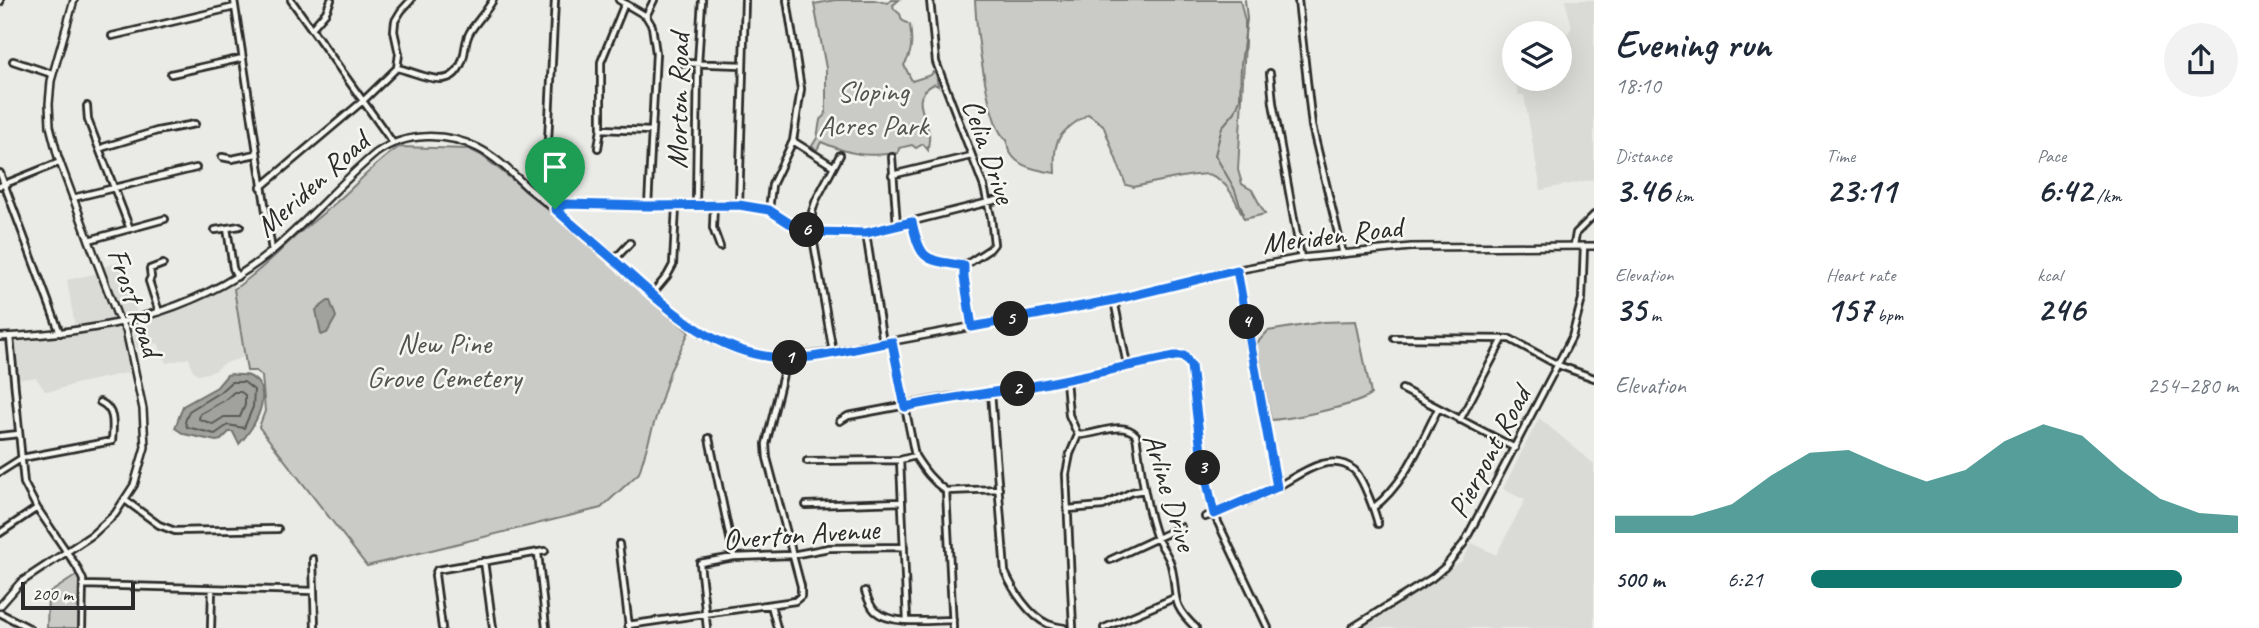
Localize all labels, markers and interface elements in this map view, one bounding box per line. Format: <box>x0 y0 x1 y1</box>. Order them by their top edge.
map controls <box>1502 21 1572 91</box>
button: layers <box>1502 21 1572 91</box>
text: Evening run <box>1615 21 1771 68</box>
button: share <box>2164 23 2238 97</box>
street label: Morton Road <box>658 29 698 169</box>
text: 18:10 <box>1615 71 1661 100</box>
park label: Sloping Acres Park <box>818 72 930 144</box>
street label: Celia Drive <box>953 94 1025 210</box>
street label: Meriden Road <box>247 120 380 245</box>
pin <box>525 137 585 209</box>
text: Distance <box>1615 144 1672 168</box>
text: Time <box>1826 144 1855 168</box>
text: Pace <box>2037 144 2066 168</box>
icon: arrive <box>536 148 574 186</box>
text: 3.46 <box>1615 168 1670 213</box>
text: 23:11 <box>1826 168 1896 213</box>
text: 6:42 <box>2037 168 2092 213</box>
text: km <box>1670 184 1693 208</box>
text: /km <box>2092 184 2121 208</box>
street label: Meriden Road <box>1260 207 1408 262</box>
pin: 6 <box>790 212 824 247</box>
text: 6 <box>802 217 811 241</box>
street label: Frost Road <box>99 243 173 365</box>
text: Elevation <box>1615 263 1673 287</box>
text: Heart rate <box>1826 263 1895 287</box>
text: kcal <box>2037 263 2062 287</box>
text: 35 <box>1615 287 1646 332</box>
text: 157 <box>1826 287 1873 332</box>
text: 246 <box>2037 287 2085 332</box>
pin: 5 <box>993 302 1028 336</box>
text: m <box>1646 303 1661 327</box>
text: bpm <box>1873 303 1903 327</box>
pin: 4 <box>1230 304 1264 340</box>
text: 5 <box>1006 306 1015 330</box>
text: 4 <box>1242 309 1251 333</box>
park label: New Pine Grove Cemetery <box>367 324 524 396</box>
pin: 1 <box>772 340 808 376</box>
text: 1 <box>785 345 794 369</box>
text: Elevation <box>1615 371 1686 400</box>
text: 254–280 m <box>2147 371 2238 400</box>
pin: 2 <box>1000 372 1036 406</box>
text: 2 <box>1013 376 1022 400</box>
street label: Pierpont Road <box>1439 376 1541 524</box>
street label: Arline Drive <box>1134 429 1206 557</box>
pin: 3 <box>1186 450 1220 486</box>
text: 3 <box>1198 455 1207 479</box>
street label: Overton Avenue <box>722 509 883 558</box>
text: 500 m <box>1615 565 1664 594</box>
text: 6:21 <box>1727 565 1763 594</box>
scale bar <box>21 579 135 611</box>
text: 200 m <box>32 582 73 606</box>

